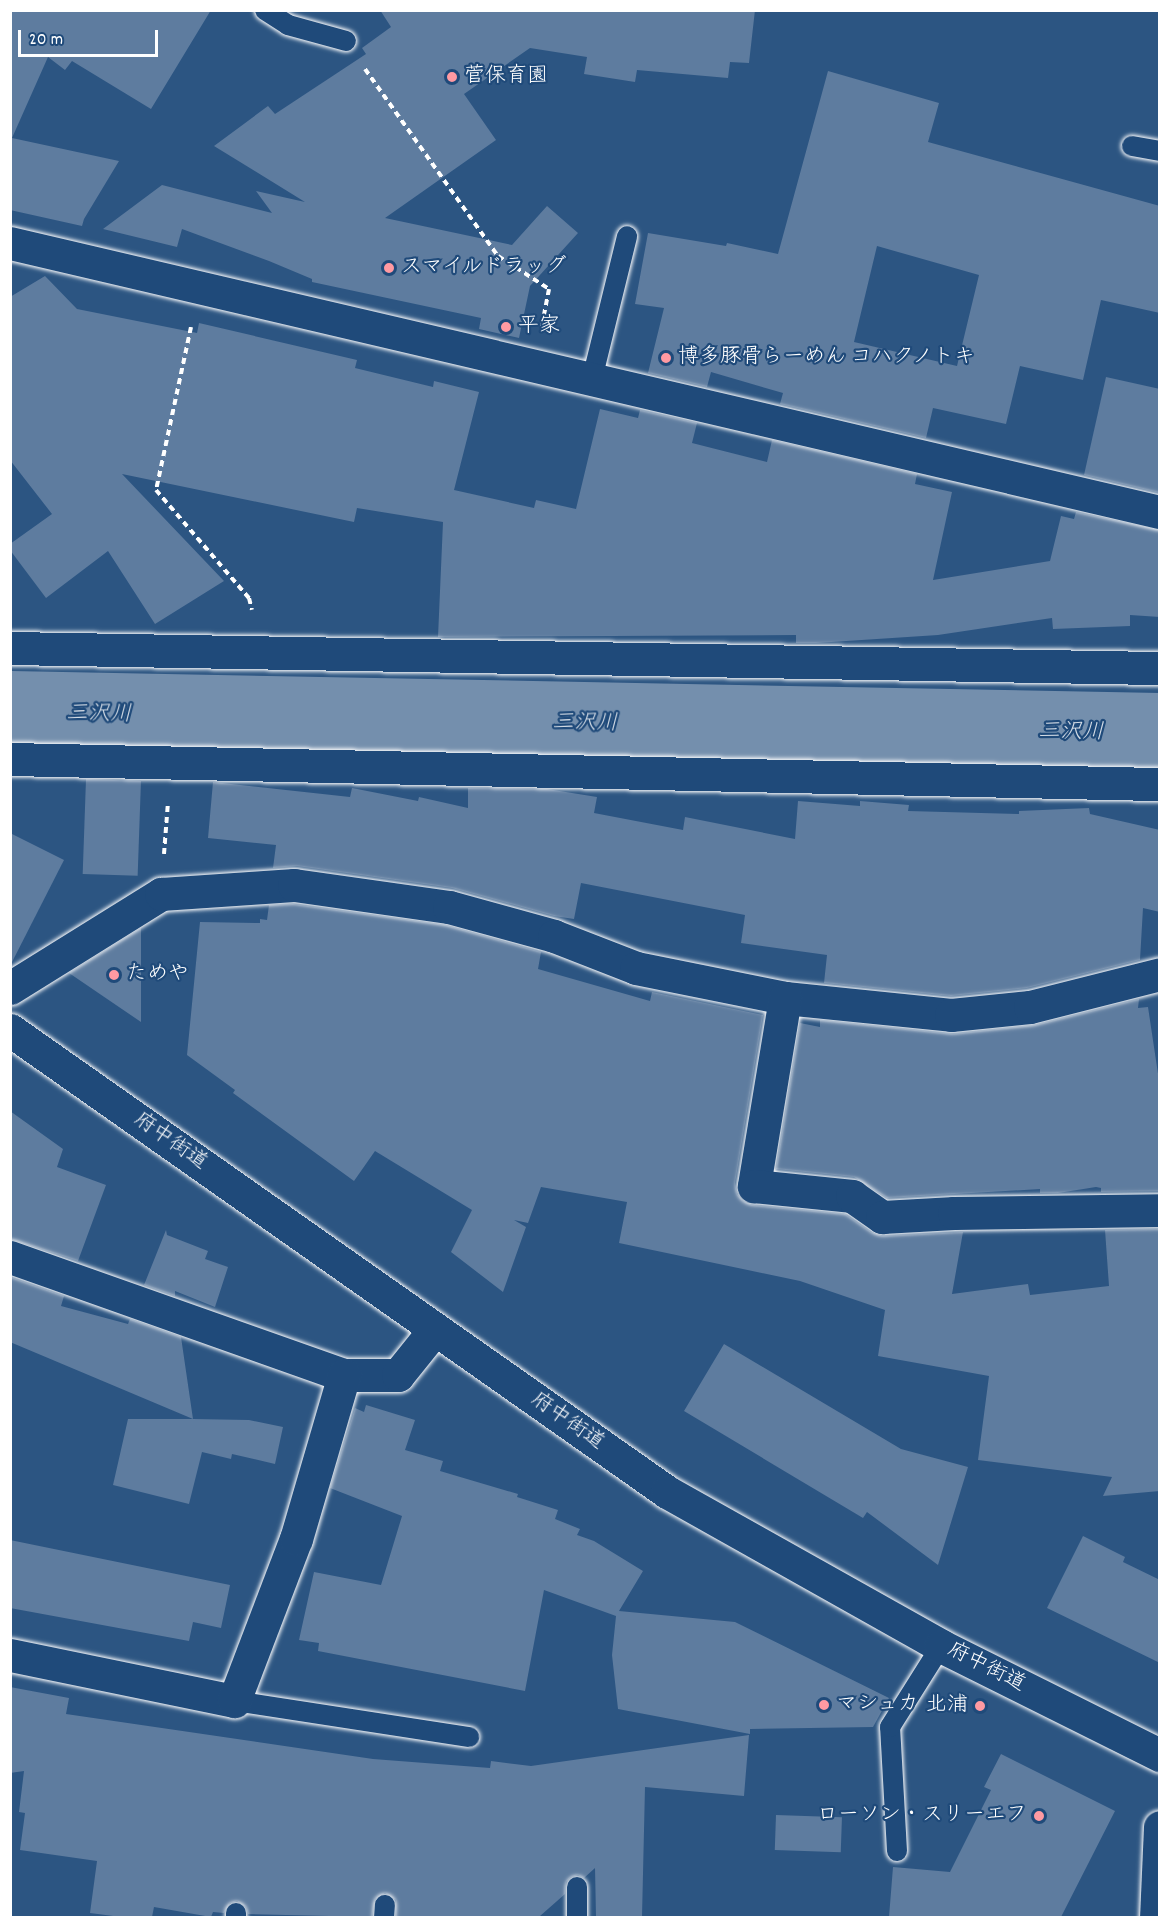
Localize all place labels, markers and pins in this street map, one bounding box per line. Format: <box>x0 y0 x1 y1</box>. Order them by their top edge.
place label: 菅保育園 <box>464 64 548 90</box>
marker: 菅保育園 <box>445 70 459 84</box>
place label: スマイルドラッグ <box>401 255 569 281</box>
marker: スマイルドラッグ <box>382 261 396 275</box>
place label: 平家 <box>518 314 560 340</box>
marker: 平家 <box>499 320 513 334</box>
place label: 博多豚骨らーめん コハクノトキ <box>678 345 977 371</box>
marker: 博多豚骨らーめん コハクノトキ <box>659 351 673 365</box>
place label: ためや <box>126 962 189 988</box>
marker: ためや <box>107 968 121 982</box>
place label: マシュカ <box>836 1692 920 1718</box>
place label: 北浦 <box>926 1693 968 1719</box>
marker: マシュカ <box>817 1698 831 1712</box>
marker: 北浦 <box>973 1699 987 1713</box>
place label: ローソン・スリーエフ <box>817 1803 1027 1829</box>
marker: ローソン・スリーエフ <box>1032 1809 1046 1823</box>

